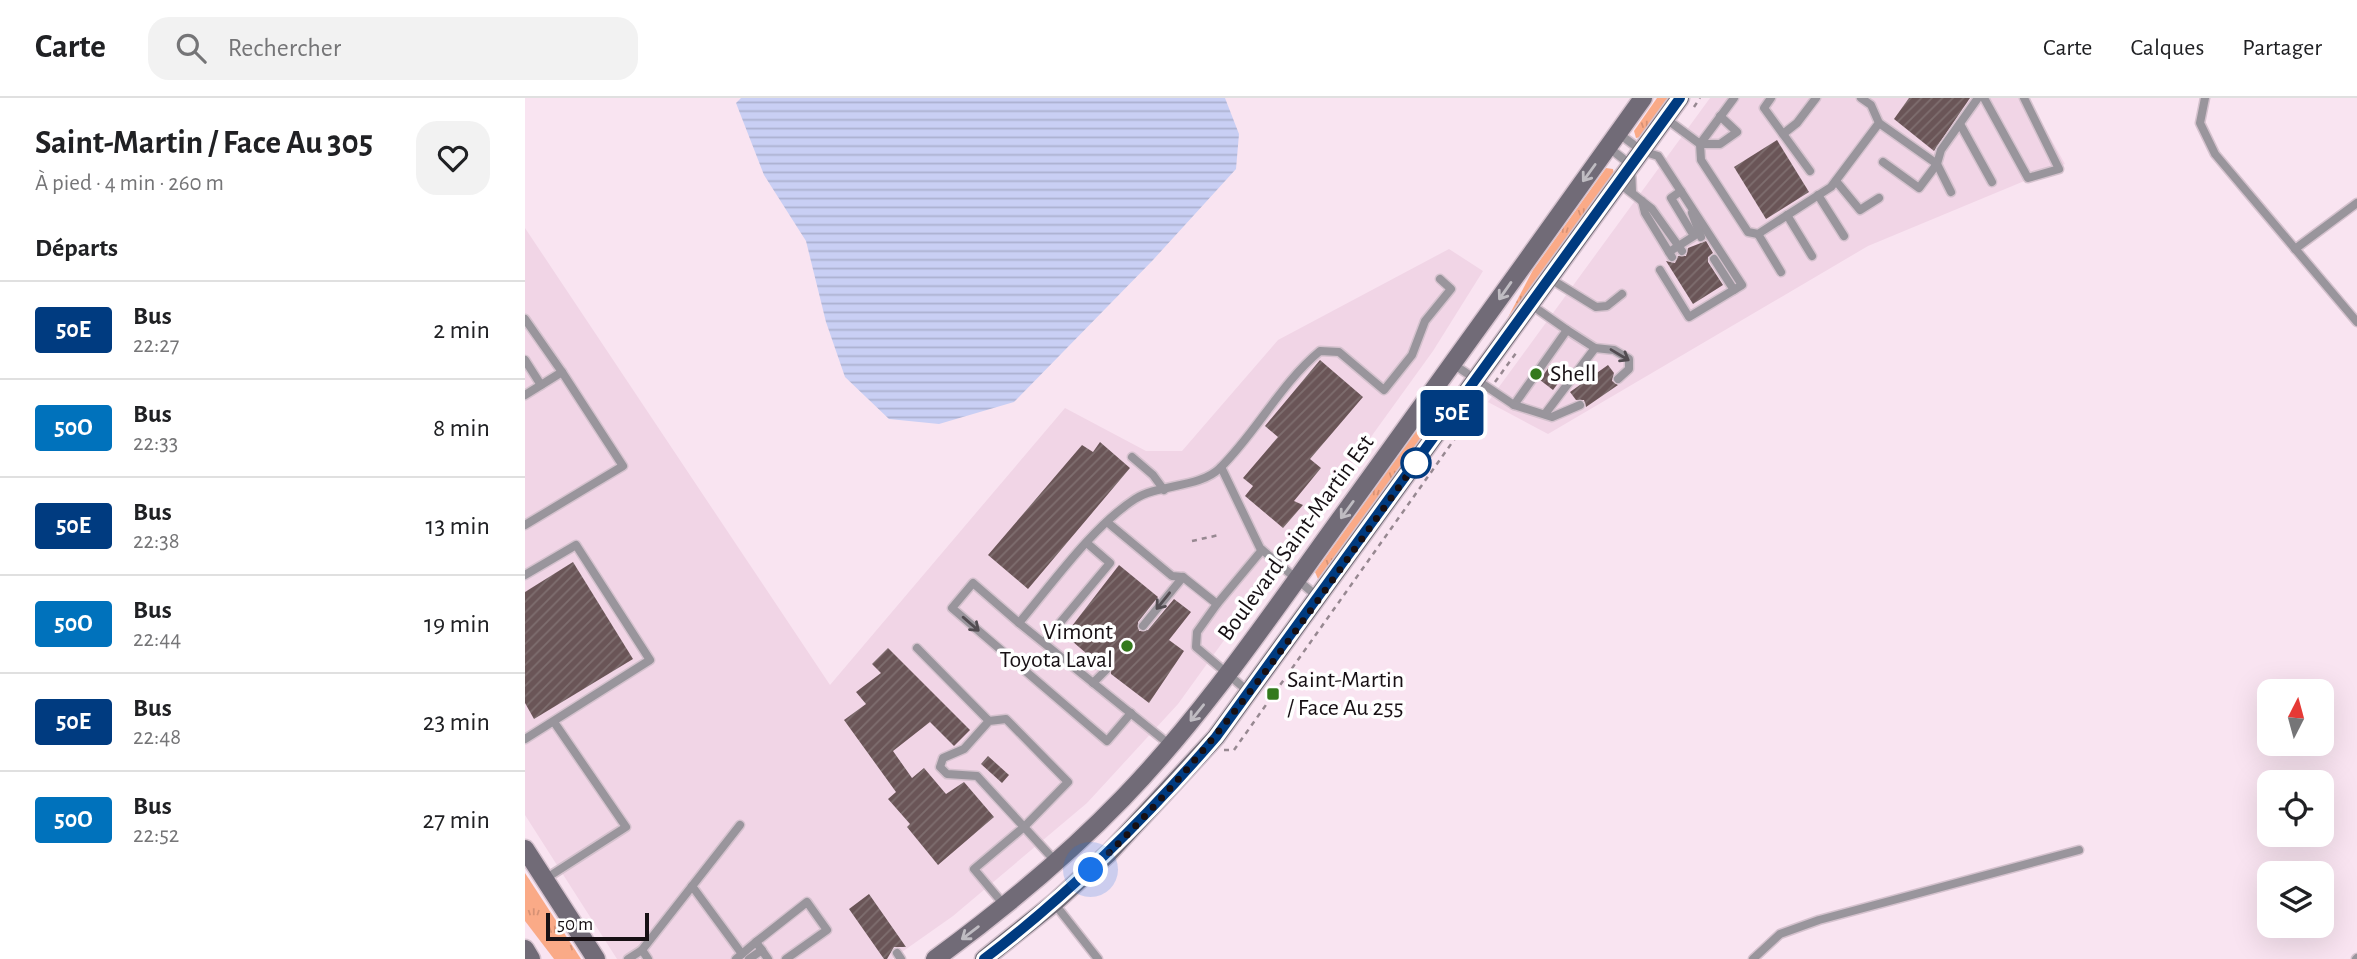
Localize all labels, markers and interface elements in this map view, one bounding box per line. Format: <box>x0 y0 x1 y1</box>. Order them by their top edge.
search box <box>148 17 638 80</box>
icon: search <box>172 29 210 67</box>
text: Carte <box>35 31 106 64</box>
text: Rechercher <box>228 35 341 61</box>
text: Carte <box>2043 36 2092 60</box>
text: Calques <box>2130 36 2204 60</box>
text: Partager <box>2242 36 2322 60</box>
button: heart <box>416 121 490 195</box>
text: Saint-Martin / Face Au 305 <box>35 127 373 160</box>
one-way arrow <box>1582 163 1596 182</box>
text: À pied · 4 min · 260 m <box>35 172 224 195</box>
text: Départs <box>35 235 118 261</box>
one-way arrow <box>1498 281 1512 300</box>
text: Bus <box>133 303 172 329</box>
text: 2 min <box>433 317 490 343</box>
text: 50E <box>56 318 91 342</box>
text: 22:27 <box>133 334 179 357</box>
one-way arrow <box>1610 348 1630 362</box>
place label: Shell <box>1550 362 1597 386</box>
marker: Shell <box>1528 366 1544 382</box>
line badge: 50E <box>1412 390 1492 436</box>
text: Bus <box>133 401 172 427</box>
text: 50E <box>1434 401 1470 425</box>
text: 8 min <box>433 415 490 441</box>
text: 50O <box>54 416 93 440</box>
street label: Boulevard Saint-Martin Est <box>1213 430 1379 645</box>
text: 22:33 <box>133 432 178 455</box>
unlabelled marker <box>1401 448 1431 478</box>
text: Bus <box>133 499 172 525</box>
one-way arrow <box>1340 500 1354 519</box>
text: 13 min <box>426 513 490 539</box>
text: 50E <box>56 514 91 538</box>
text: 22:38 <box>133 530 180 553</box>
one-way arrow <box>1155 592 1171 610</box>
text: Bus <box>133 597 172 623</box>
text: 19 min <box>424 611 490 637</box>
text: 50O <box>54 612 93 636</box>
one-way arrow <box>961 616 979 632</box>
place label: Vimont Toyota Laval <box>999 620 1113 672</box>
text: 22:44 <box>133 628 181 651</box>
marker: Vimont Toyota Laval <box>1119 638 1135 654</box>
place label: Saint-Martin / Face Au 255 <box>1287 668 1404 720</box>
north arrow <box>2257 679 2335 756</box>
map controls <box>2257 679 2334 938</box>
marker: Saint-Martin / Face Au 255 <box>1265 686 1281 702</box>
text: Bus <box>133 695 172 721</box>
one-way arrow <box>1189 703 1205 721</box>
text: 23 min <box>423 709 490 735</box>
text: 50E <box>56 710 91 734</box>
text: 22:48 <box>133 726 181 749</box>
button: locate <box>2257 770 2334 847</box>
text: Bus <box>133 793 172 819</box>
text: 27 min <box>423 807 490 833</box>
text: 50O <box>54 808 93 832</box>
text: 22:52 <box>133 824 179 847</box>
your location <box>1073 852 1108 887</box>
button: layers <box>2257 861 2334 938</box>
scale bar <box>546 910 649 942</box>
text: 50 m <box>557 915 593 934</box>
one-way arrow <box>961 925 980 940</box>

